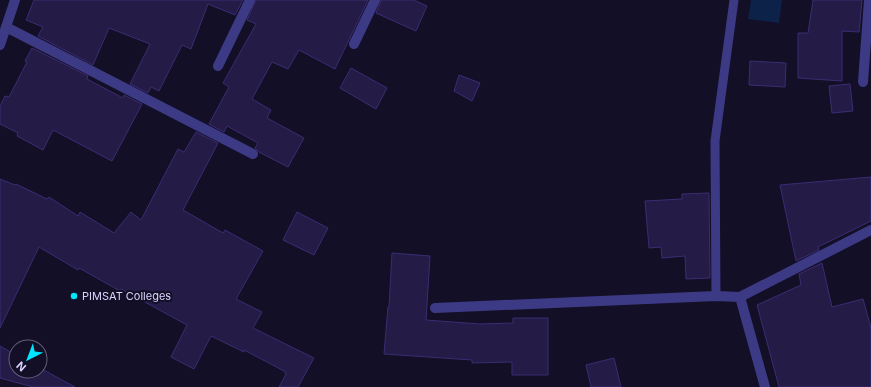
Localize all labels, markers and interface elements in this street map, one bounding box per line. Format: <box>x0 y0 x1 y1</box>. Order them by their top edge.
place label: PIMSAT Colleges <box>82 289 171 303</box>
marker: PIMSAT Colleges <box>69 291 79 301</box>
north arrow <box>8 339 48 379</box>
text: N <box>14 358 29 374</box>

